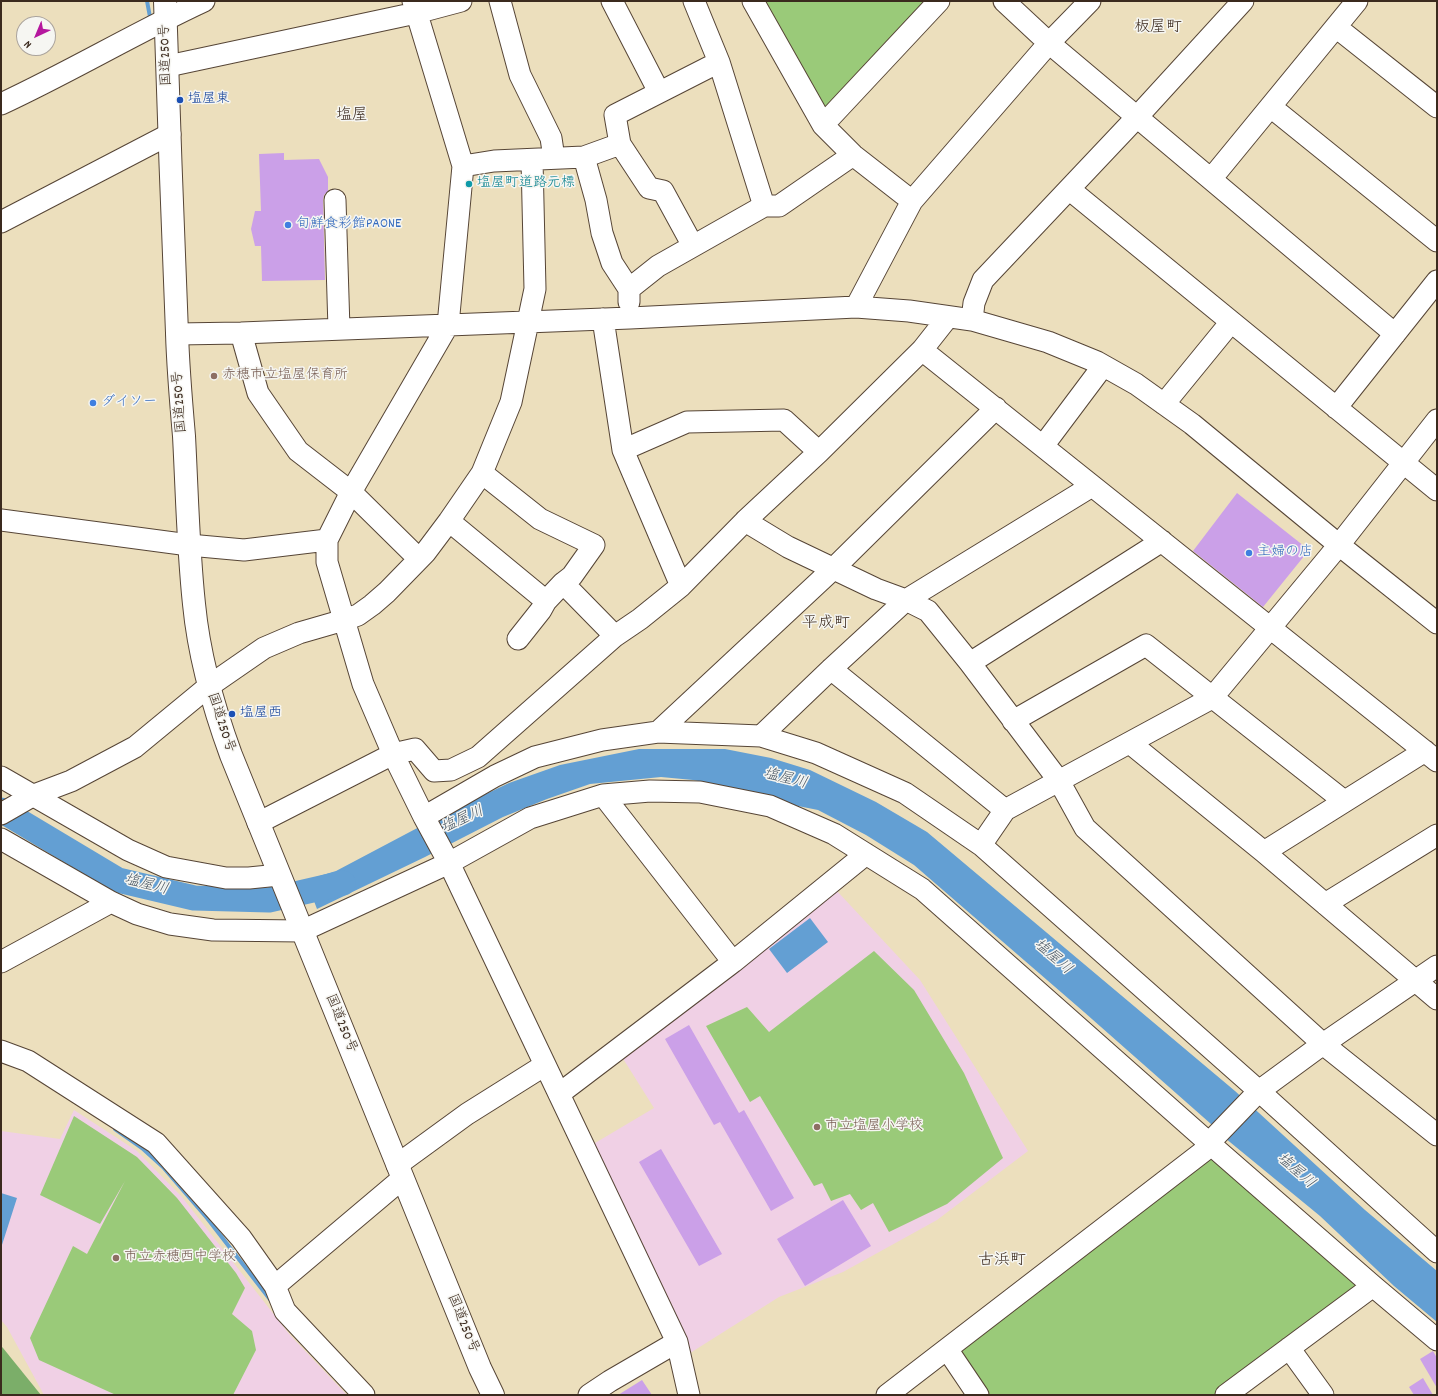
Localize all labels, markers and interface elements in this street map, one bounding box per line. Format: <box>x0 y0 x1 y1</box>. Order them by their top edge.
north arrow <box>16 16 56 56</box>
district label: 板屋町 <box>1134 19 1182 39</box>
street label: 国道250号 <box>158 24 176 86</box>
text: N <box>21 36 36 52</box>
place label: 塩屋東 <box>188 92 230 108</box>
marker: 塩屋東 <box>175 95 185 105</box>
district label: 塩屋 <box>336 107 368 127</box>
place label: 塩屋町道路元標 <box>477 176 575 192</box>
marker: 塩屋町道路元標 <box>464 179 474 189</box>
place label: 旬鮮食彩館PAONE <box>296 217 401 233</box>
marker: 旬鮮食彩館PAONE <box>283 220 293 230</box>
place label: 赤穂市立塩屋保育所 <box>222 368 348 384</box>
street label: 国道250号 <box>170 370 192 434</box>
marker: 赤穂市立塩屋保育所 <box>209 371 219 381</box>
place label: ダイソー <box>101 395 157 411</box>
marker: ダイソー <box>88 398 98 408</box>
place label: 主婦の店 <box>1257 545 1313 561</box>
marker: 主婦の店 <box>1244 548 1254 558</box>
district label: 平成町 <box>802 615 850 635</box>
street label: 国道250号 <box>202 691 238 755</box>
place label: 塩屋西 <box>240 706 282 722</box>
marker: 塩屋西 <box>227 709 237 719</box>
water label: 塩屋川 <box>761 766 809 794</box>
water label: 塩屋川 <box>439 803 487 839</box>
water label: 塩屋川 <box>122 872 170 900</box>
water label: 塩屋川 <box>1029 936 1075 980</box>
street label: 国道250号 <box>321 992 359 1056</box>
place label: 市立塩屋小学校 <box>825 1119 923 1135</box>
marker: 市立塩屋小学校 <box>812 1122 822 1132</box>
water label: 塩屋川 <box>1272 1150 1318 1194</box>
place label: 市立赤穂西中学校 <box>124 1250 236 1266</box>
district label: 古浜町 <box>978 1252 1026 1272</box>
marker: 市立赤穂西中学校 <box>111 1253 121 1263</box>
street label: 国道250号 <box>443 1292 481 1356</box>

